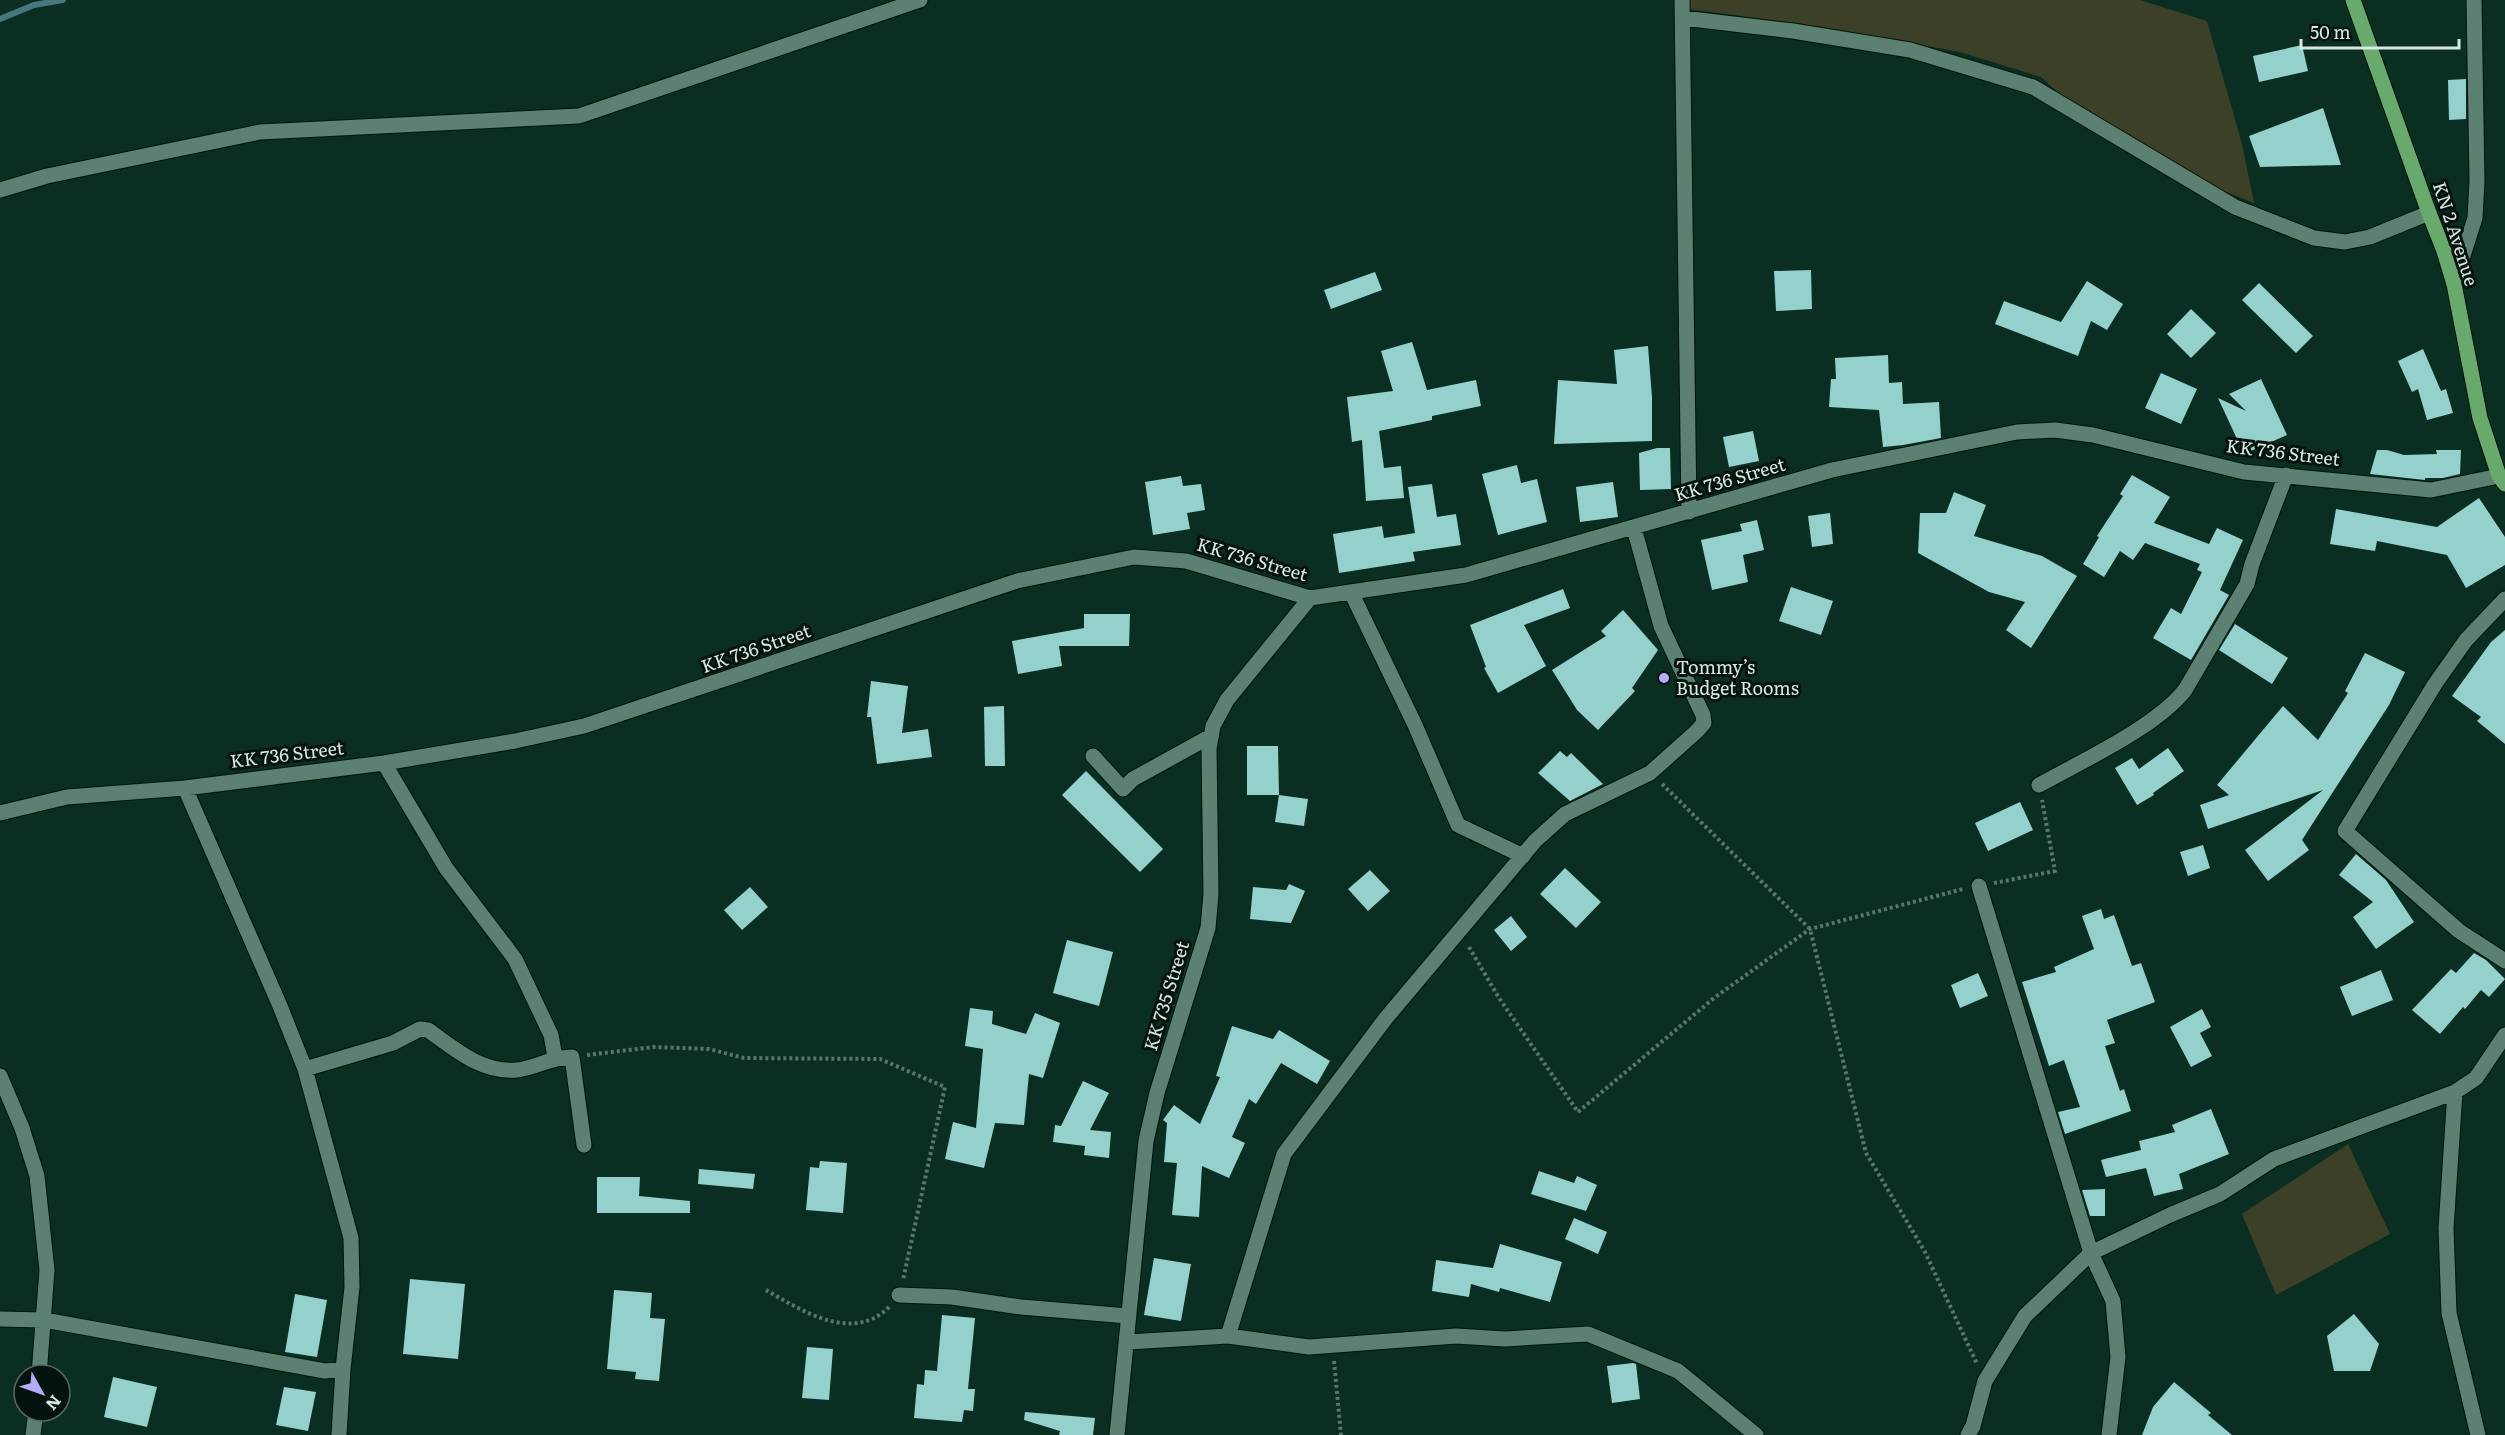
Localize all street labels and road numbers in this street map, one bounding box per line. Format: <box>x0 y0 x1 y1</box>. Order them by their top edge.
street label: KN 2 Avenue <box>2427 178 2486 289</box>
street label: KK 736 Street <box>2225 431 2342 472</box>
street label: KK 736 Street <box>1671 450 1789 507</box>
street label: KK 736 Street <box>1194 530 1312 587</box>
street label: KK 736 Street <box>697 616 815 679</box>
street label: KK 736 Street <box>228 733 346 774</box>
street label: KK 735 Street <box>1136 937 1195 1054</box>

